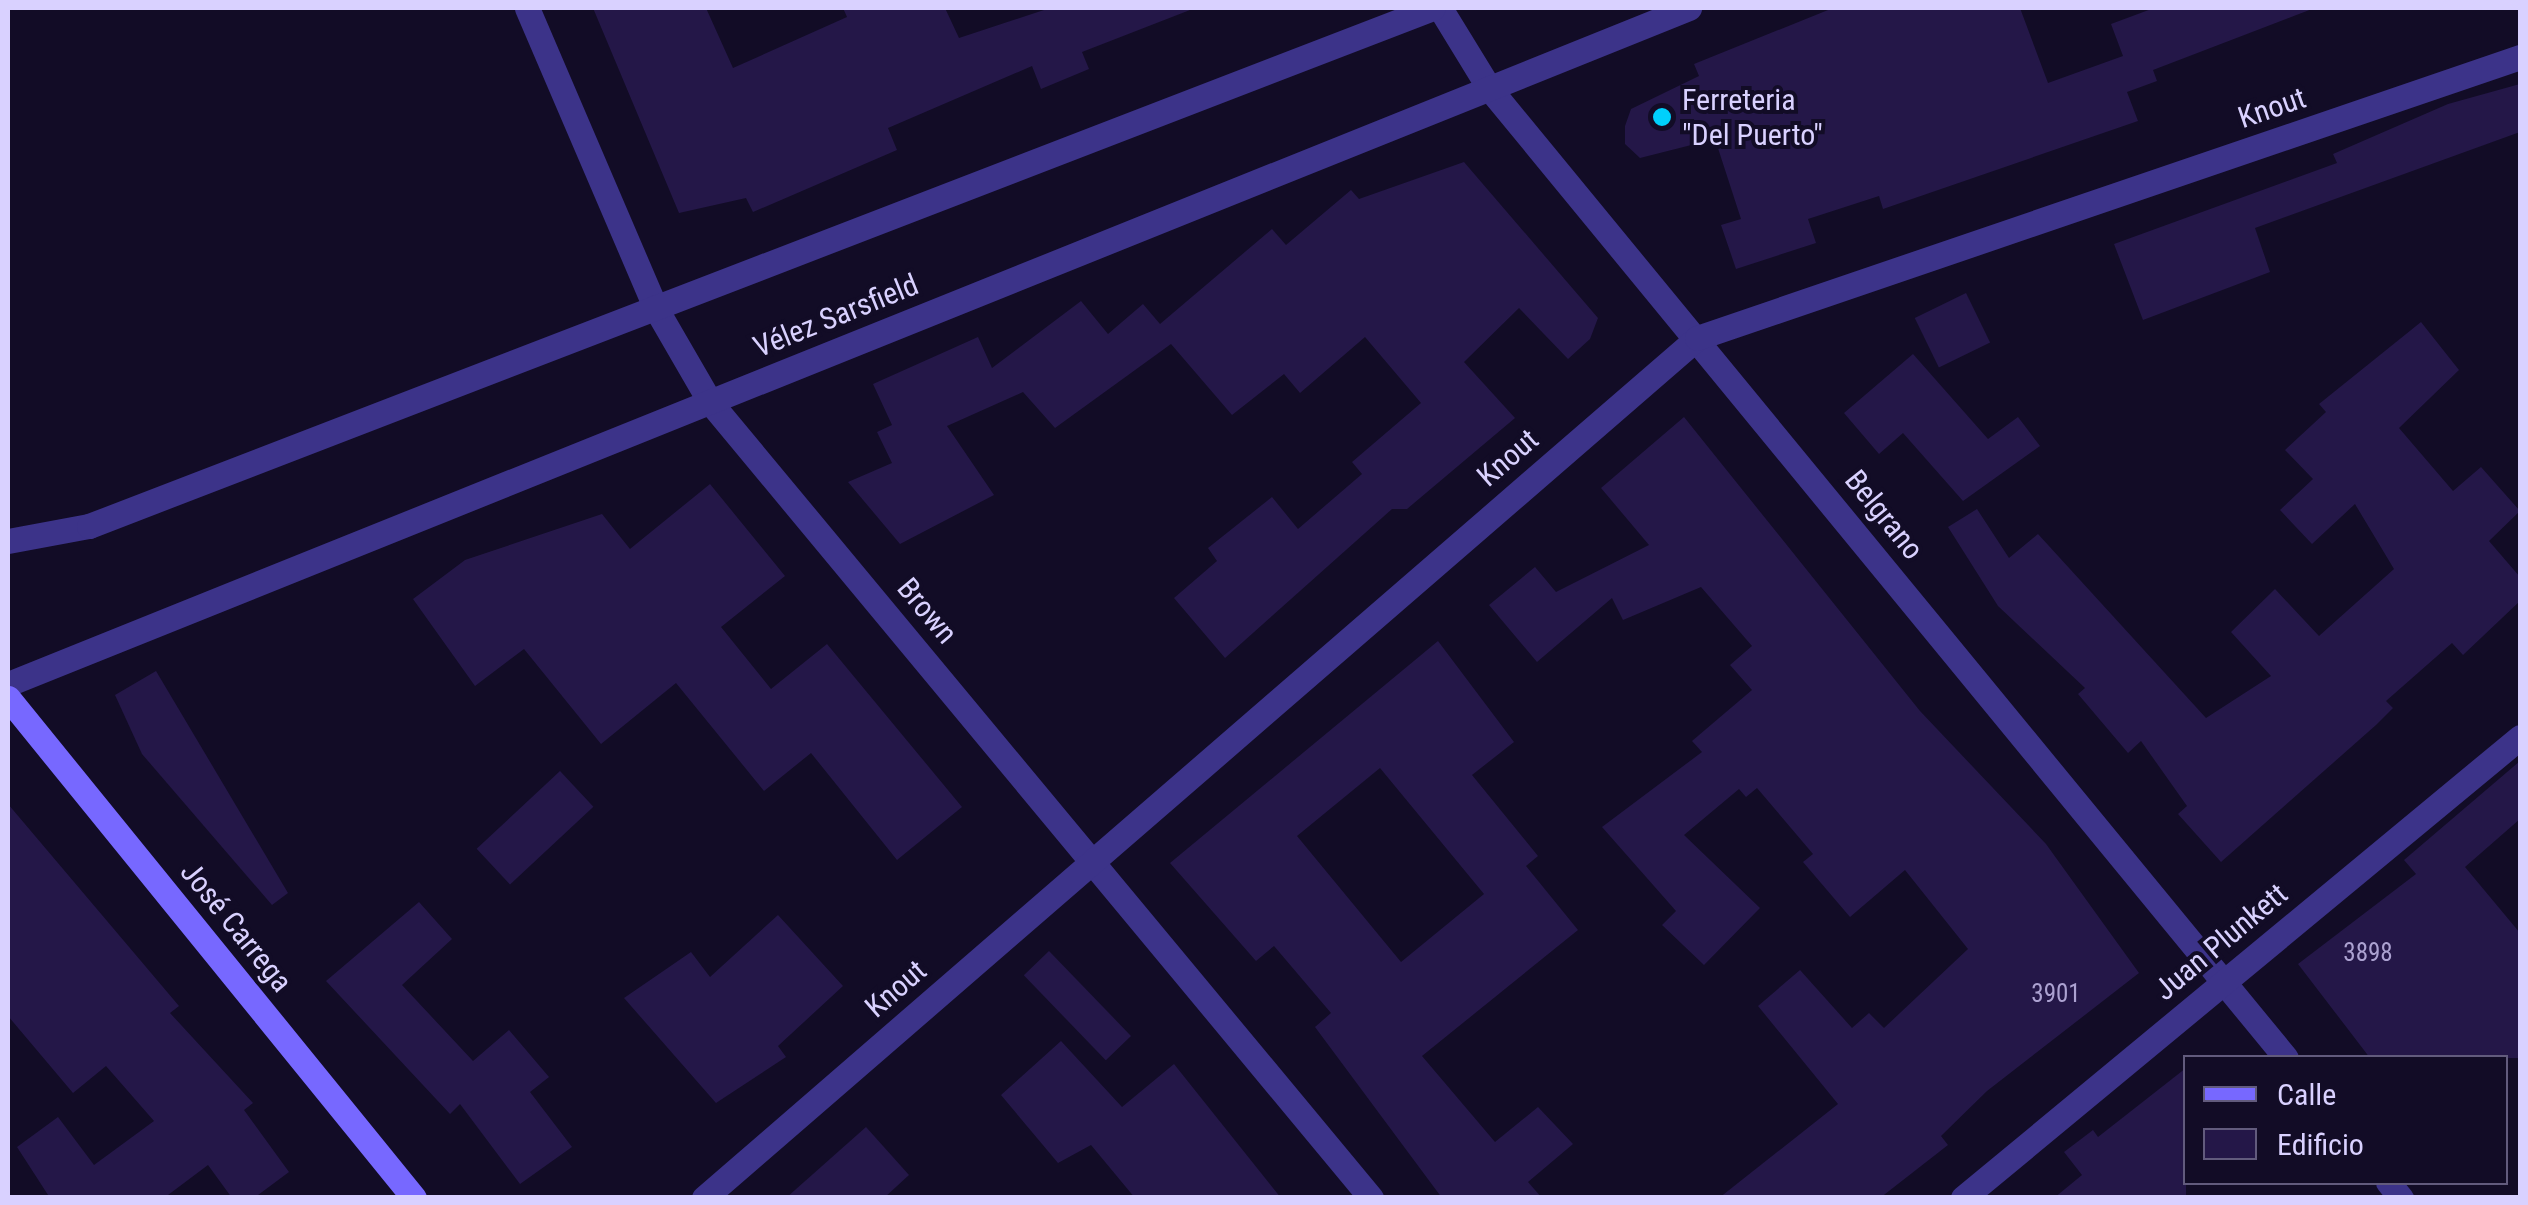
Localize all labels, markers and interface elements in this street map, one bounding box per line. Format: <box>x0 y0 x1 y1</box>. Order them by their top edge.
street label: Knout <box>2234 80 2310 136</box>
place label: Ferreteria "Del Puerto" <box>1682 82 1823 152</box>
marker: Ferreteria "Del Puerto" <box>1651 106 1673 128</box>
street label: Vélez Sarsfield <box>748 267 924 365</box>
street label: Knout <box>1470 422 1546 494</box>
street label: Belgrano <box>1837 463 1931 567</box>
street label: Brown <box>889 571 965 651</box>
street label: José Carrega <box>173 855 299 999</box>
street label: Juan Plunkett <box>2147 876 2295 1008</box>
house number: 3898 <box>2343 938 2393 968</box>
street label: Knout <box>858 953 934 1025</box>
house number: 3901 <box>2031 979 2081 1009</box>
legend <box>2183 1055 2508 1185</box>
text: Calle <box>2277 1077 2336 1112</box>
text: Edificio <box>2277 1127 2364 1162</box>

